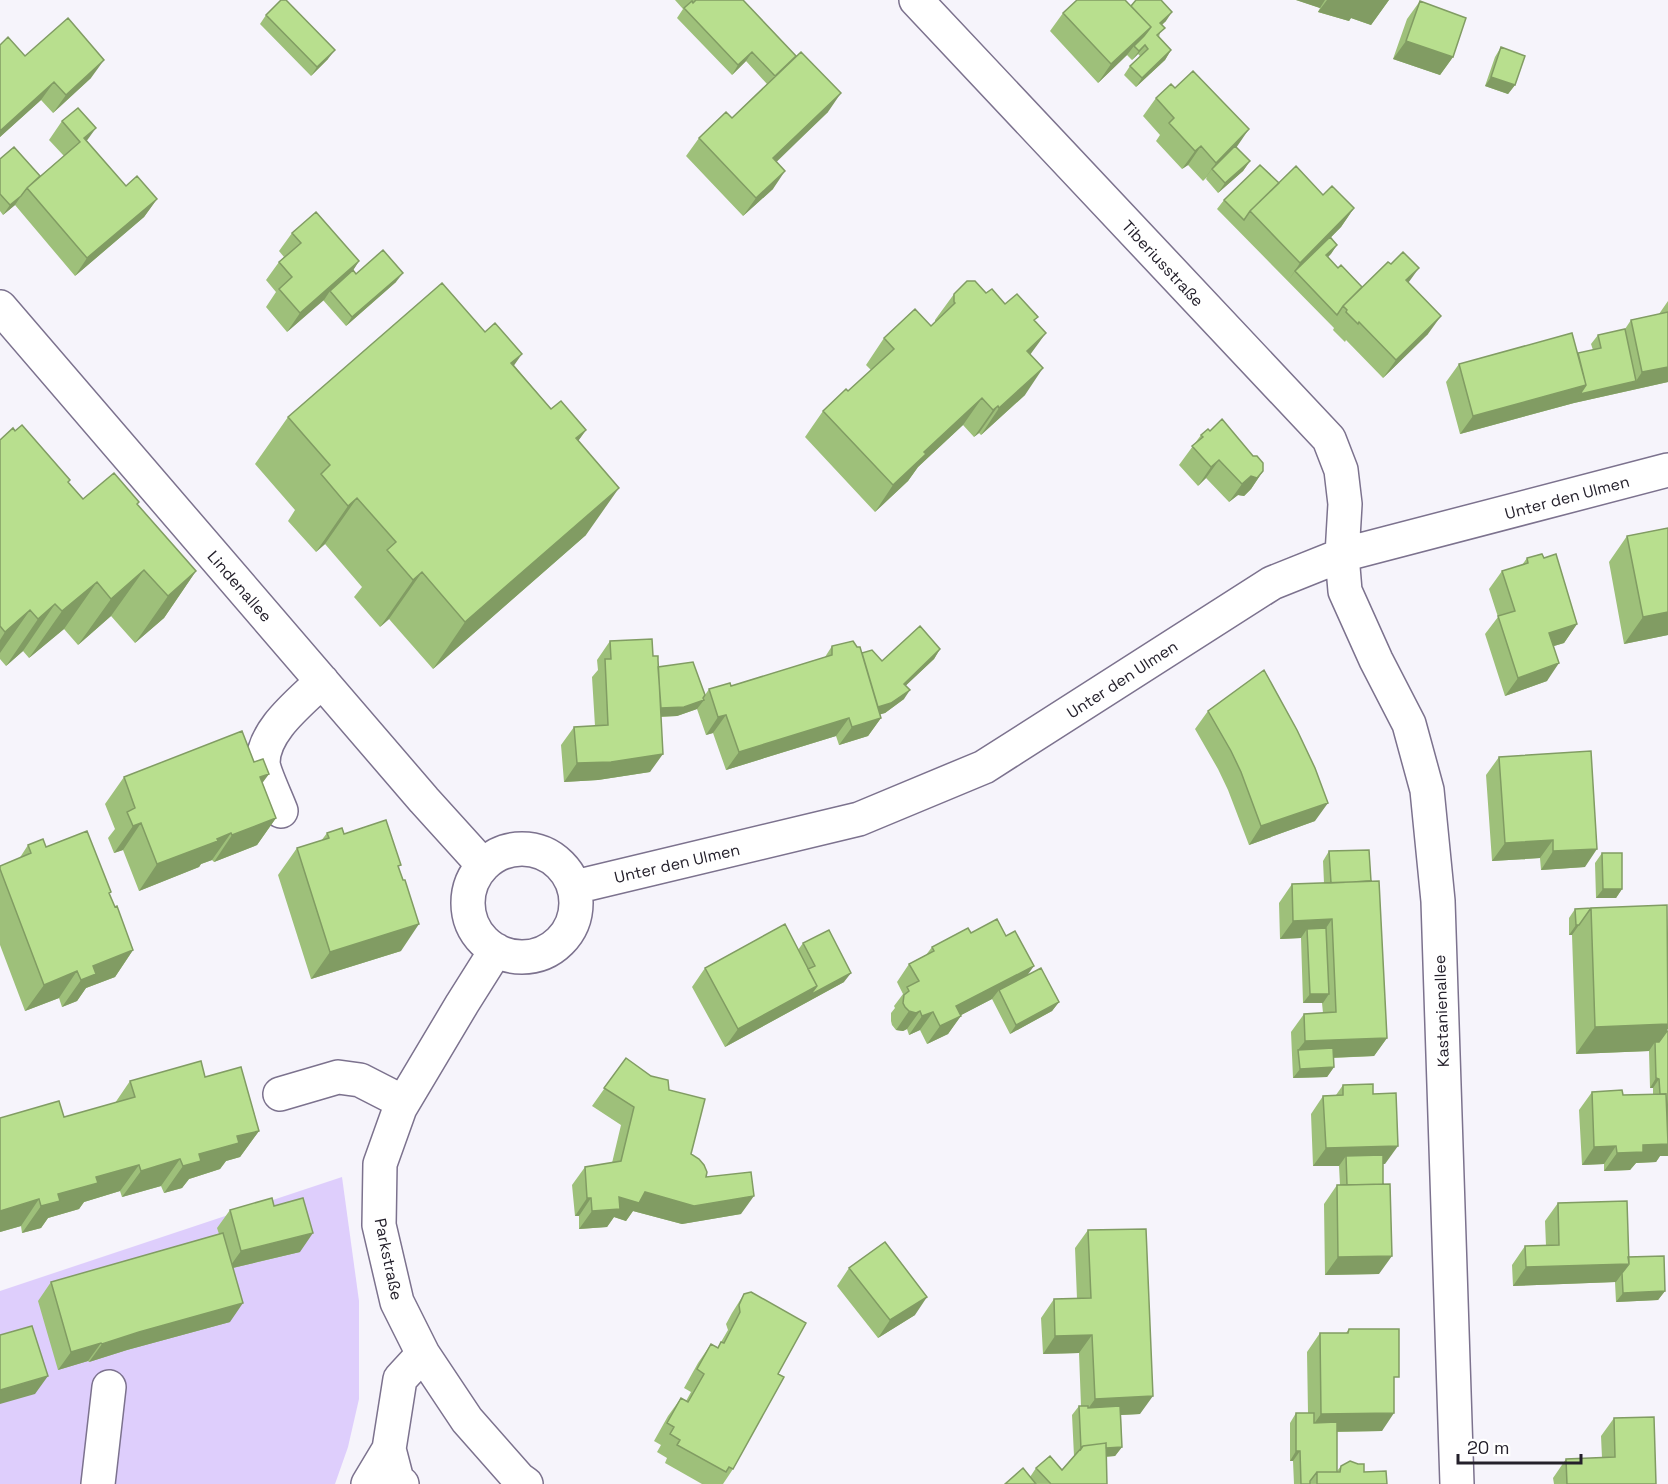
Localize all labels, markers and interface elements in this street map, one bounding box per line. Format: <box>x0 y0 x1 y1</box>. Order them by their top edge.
street label: Tiberiusstraße <box>1117 216 1208 311</box>
street label: Unter den Ulmen <box>1502 471 1632 524</box>
street label: Lindenallee <box>203 546 276 626</box>
street label: Unter den Ulmen <box>1063 636 1182 723</box>
street label: Unter den Ulmen <box>612 839 742 888</box>
street label: Kastanienallee <box>1429 954 1454 1068</box>
street label: Parkstraße <box>370 1216 407 1302</box>
scale bar <box>1458 1427 1581 1465</box>
text: 20 m <box>1467 1436 1510 1459</box>

